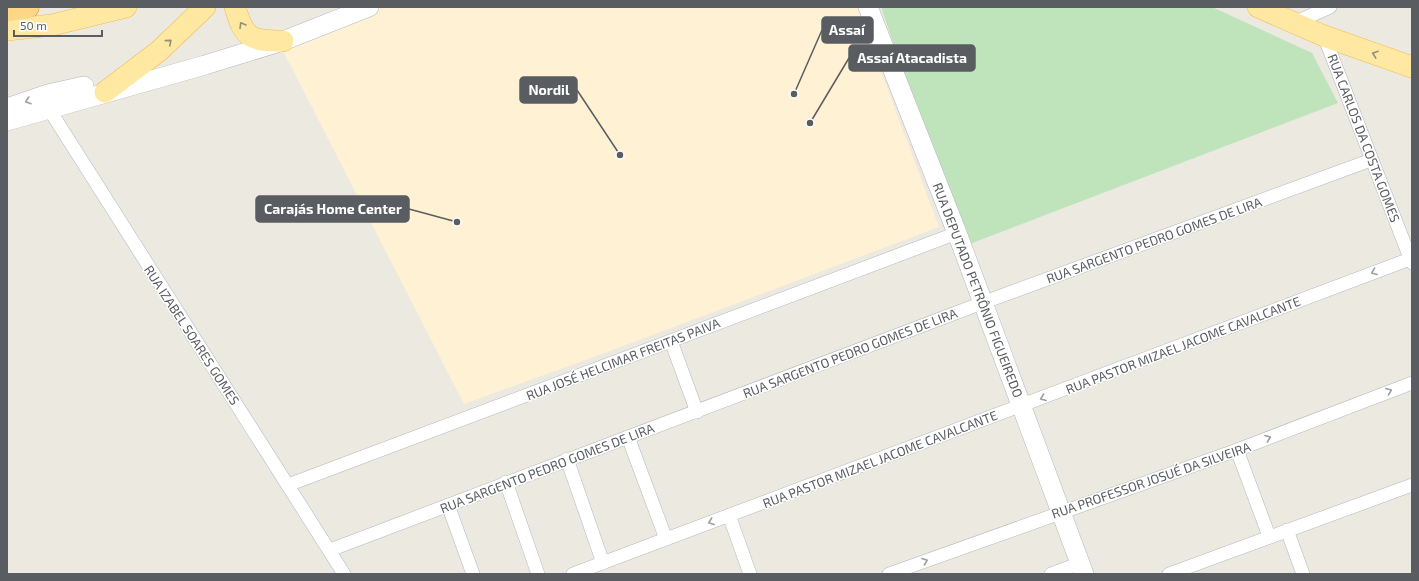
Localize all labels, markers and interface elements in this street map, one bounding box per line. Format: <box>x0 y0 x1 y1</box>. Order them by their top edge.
scale bar <box>14 12 102 38</box>
callout: Assaí <box>822 17 873 43</box>
text: 50 m <box>20 18 47 32</box>
text: Assaí <box>829 21 866 38</box>
one-way arrow <box>239 22 247 29</box>
one-way arrow <box>164 40 172 47</box>
callout: Assaí Atacadista <box>849 45 975 71</box>
text: Assaí Atacadista <box>857 49 967 66</box>
one-way arrow <box>1372 50 1379 58</box>
street label: RUA CARLOS DA COSTA GOMES <box>1324 52 1404 224</box>
callout: Nordil <box>520 77 577 103</box>
text: Nordil <box>528 81 570 98</box>
one-way arrow <box>24 96 31 105</box>
street label: RUA DEPUTADO PETRÔNIO FIGUEIREDO <box>930 180 1026 400</box>
street label: RUA SARGENTO PEDRO GOMES DE LIRA <box>1044 193 1264 287</box>
callout: Carajás Home Center <box>256 196 409 222</box>
text: Carajás Home Center <box>264 200 402 217</box>
street label: RUA IZABEL SOARES GOMES <box>141 262 243 408</box>
one-way arrow <box>1370 268 1377 276</box>
street label: RUA PASTOR MIZAEL JACOME CAVALCANTE <box>1063 293 1303 397</box>
street label: RUA SARGENTO PEDRO GOMES DE LIRA <box>741 305 959 401</box>
street label: RUA JOSÉ HELCIMAR FREITAS PAIVA <box>523 314 722 403</box>
one-way arrow <box>1386 388 1393 396</box>
one-way arrow <box>1039 393 1046 401</box>
street label: RUA PASTOR MIZAEL JACOME CAVALCANTE <box>760 407 1000 511</box>
street label: RUA SARGENTO PEDRO GOMES DE LIRA <box>438 420 656 516</box>
one-way arrow <box>1264 435 1271 443</box>
street label: RUA PROFESSOR JOSUÉ DA SILVEIRA <box>1049 437 1253 522</box>
one-way arrow <box>708 517 715 526</box>
one-way arrow <box>922 557 929 565</box>

